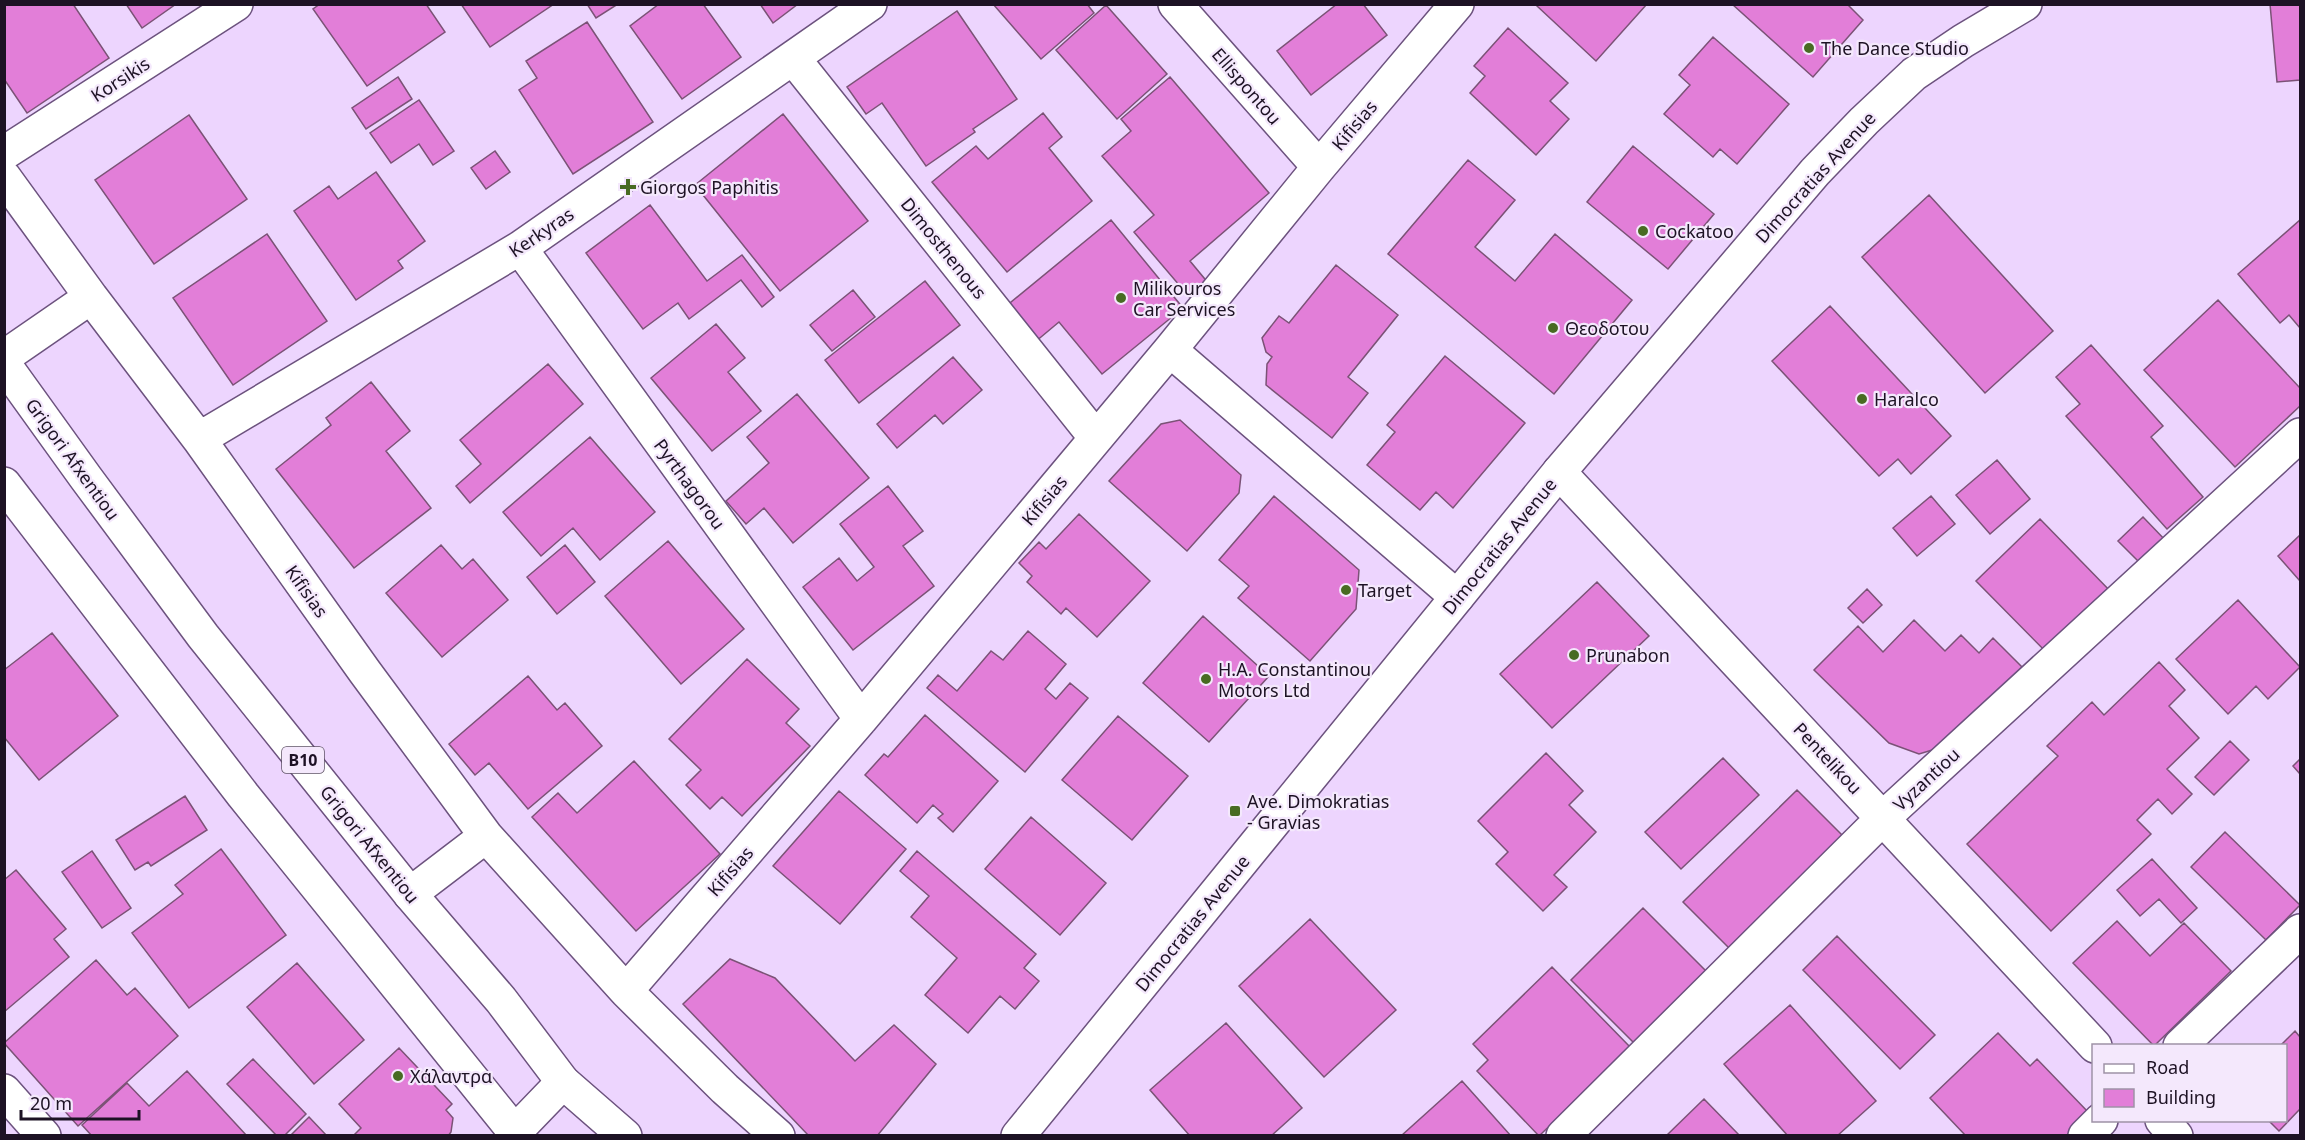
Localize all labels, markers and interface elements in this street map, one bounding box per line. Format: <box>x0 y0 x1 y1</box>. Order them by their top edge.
place label: The Dance Studio <box>1821 36 1969 60</box>
marker: The Dance Studio <box>1802 41 1816 55</box>
street label: Ellispontou <box>1207 43 1287 129</box>
street label: Korsikis <box>86 51 154 107</box>
street label: Kifisias <box>1326 95 1382 155</box>
street label: Dimocratias Avenue <box>1750 106 1880 248</box>
place label: Giorgos Paphitis <box>640 175 779 199</box>
marker: Giorgos Paphitis <box>621 180 635 194</box>
street label: Dimosthenous <box>896 192 992 304</box>
street label: Kerkyras <box>504 202 578 262</box>
place label: Cockatoo <box>1655 219 1734 243</box>
marker: Cockatoo <box>1636 224 1650 238</box>
place label: Milikouros Car Services <box>1133 276 1235 321</box>
marker: Milikouros Car Services <box>1114 291 1128 305</box>
place label: Θεοδοτου <box>1565 316 1650 340</box>
marker: Θεοδοτου <box>1546 321 1560 335</box>
place label: Haralco <box>1874 387 1939 411</box>
marker: Haralco <box>1855 392 1869 406</box>
street label: Grigori Afxentiou <box>21 393 125 525</box>
street label: Pyrthagorou <box>649 434 731 534</box>
street label: Kifisias <box>1016 470 1072 530</box>
street label: Dimocratias Avenue <box>1436 473 1562 619</box>
street label: Kifisias <box>280 560 334 622</box>
place label: Target <box>1358 578 1412 602</box>
marker: Target <box>1339 583 1353 597</box>
place label: Prunabon <box>1586 643 1670 667</box>
marker: Prunabon <box>1567 648 1581 662</box>
place label: H.A. Constantinou Motors Ltd <box>1218 657 1371 702</box>
marker: H.A. Constantinou Motors Ltd <box>1199 672 1213 686</box>
street label: Pentelikou <box>1789 717 1867 799</box>
street label: Vyzantiou <box>1888 742 1964 816</box>
road number: B10 <box>282 747 324 773</box>
street label: Grigori Afxentiou <box>315 780 425 908</box>
place label: Ave. Dimokratias - Gravias <box>1247 789 1389 834</box>
marker: Ave. Dimokratias - Gravias <box>1228 804 1242 818</box>
street label: Kifisias <box>702 841 758 901</box>
street label: Dimocratias Avenue <box>1129 850 1255 996</box>
legend <box>2092 1044 2287 1122</box>
text: Road <box>2146 1055 2189 1079</box>
place label: Χάλαντρα <box>410 1064 492 1088</box>
marker: Χάλαντρα <box>391 1069 405 1083</box>
scale bar <box>21 1083 140 1121</box>
text: Building <box>2146 1085 2216 1109</box>
text: 20 m <box>30 1091 72 1115</box>

